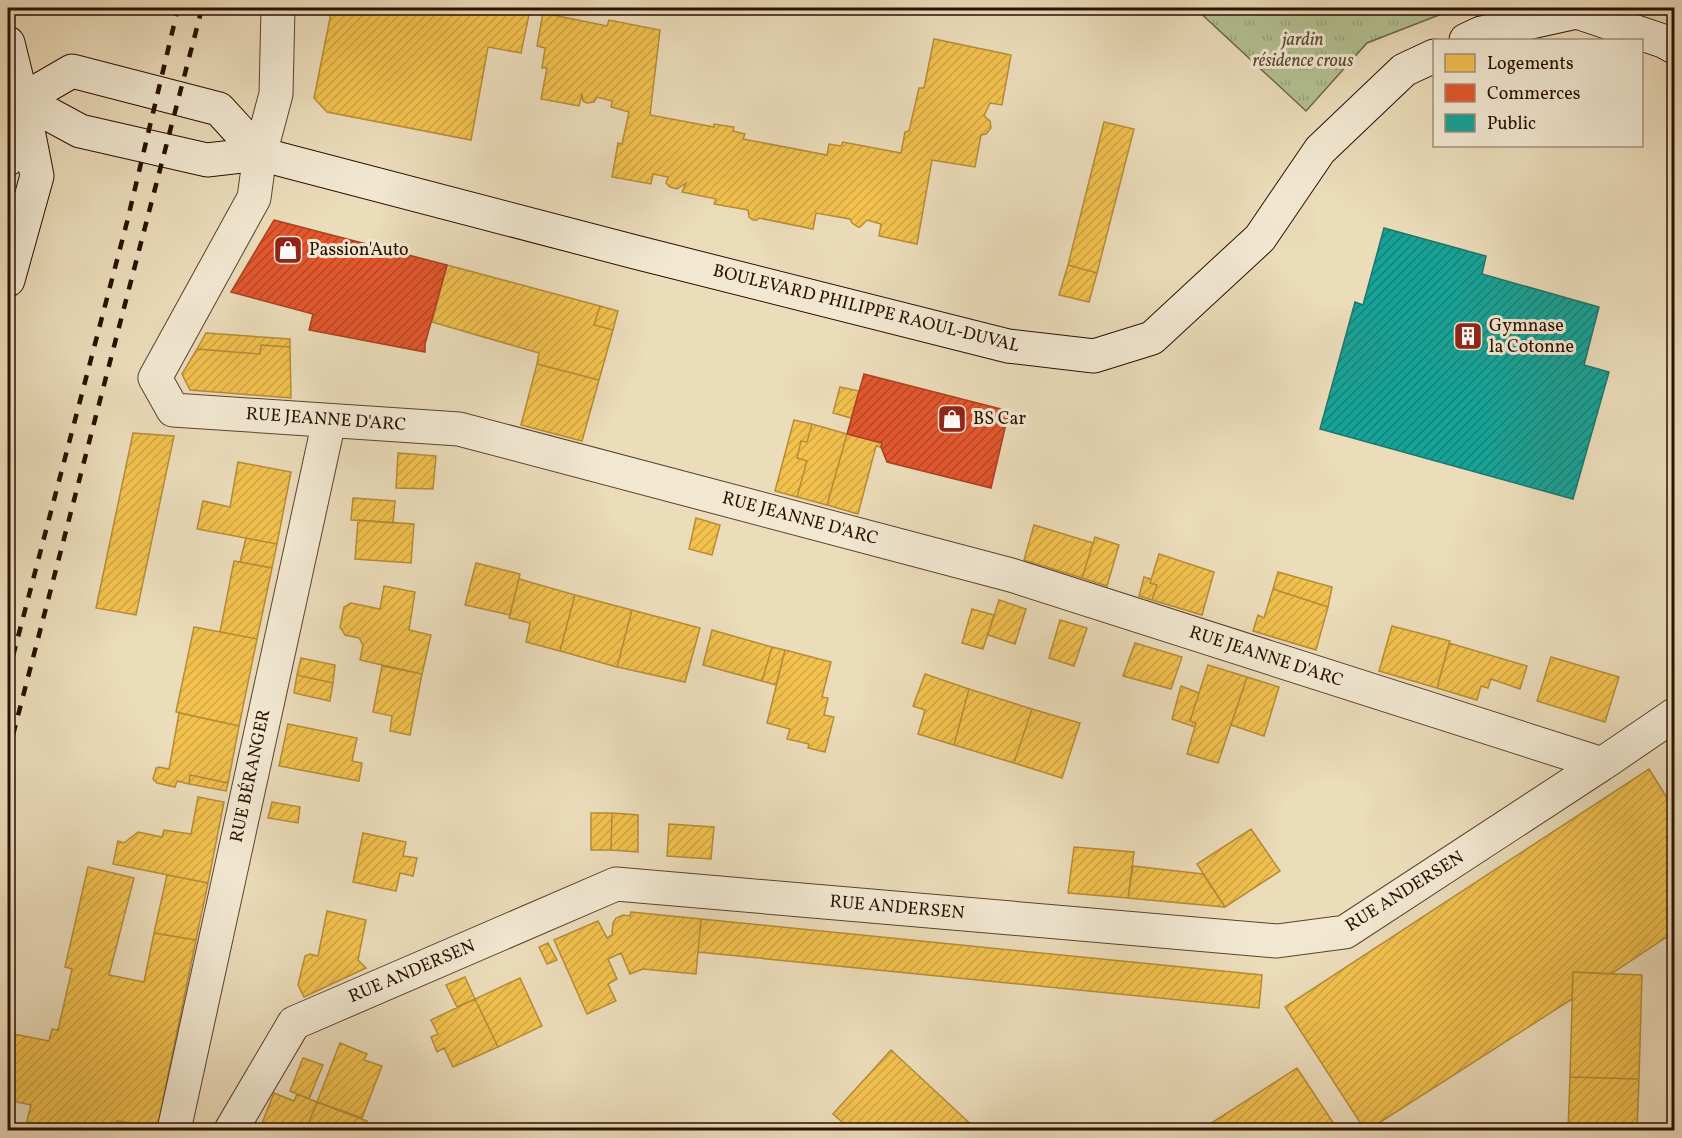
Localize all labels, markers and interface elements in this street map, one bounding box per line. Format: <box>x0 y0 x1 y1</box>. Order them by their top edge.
park label: jardin résidence crous <box>1252 28 1354 74</box>
legend <box>1433 39 1643 147</box>
text: Logements <box>1487 52 1574 77</box>
text: Commerces <box>1487 82 1581 107</box>
text: Public <box>1487 112 1536 137</box>
shop icon: Passion'Auto <box>272 234 304 266</box>
place label: Passion'Auto <box>309 238 409 263</box>
street label: BOULEVARD PHILIPPE RAOUL-DUVAL <box>710 259 1022 359</box>
place label: Gymnase la Cotonne <box>1489 314 1574 360</box>
building icon: Gymnase la Cotonne <box>1452 320 1484 352</box>
street label: RUE JEANNE D'ARC <box>245 402 407 438</box>
shop icon: BS Car <box>936 403 968 435</box>
place label: BS Car <box>973 407 1026 432</box>
street label: RUE JEANNE D'ARC <box>719 486 881 552</box>
street label: RUE JEANNE D'ARC <box>1186 620 1346 694</box>
street label: RUE BÉRANGER <box>225 707 277 845</box>
street label: RUE ANDERSEN <box>1341 846 1469 938</box>
street label: RUE ANDERSEN <box>829 890 965 926</box>
street label: RUE ANDERSEN <box>345 934 479 1010</box>

